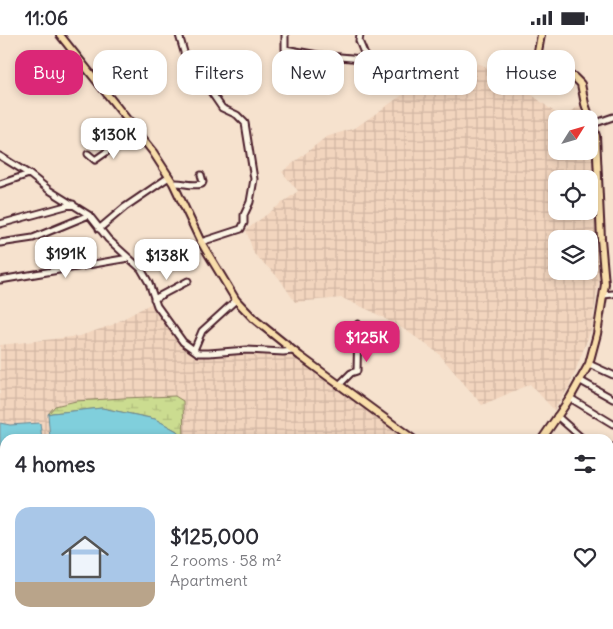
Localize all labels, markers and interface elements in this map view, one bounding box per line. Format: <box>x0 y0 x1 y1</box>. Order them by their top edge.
text: 11:06 <box>25 6 68 30</box>
chip: Buy <box>15 50 83 95</box>
chip: Rent <box>93 50 167 95</box>
chip: Filters <box>177 50 262 95</box>
chip: New <box>272 50 344 95</box>
chip: Apartment <box>354 50 477 95</box>
chip: House <box>487 50 575 95</box>
north arrow <box>548 110 598 160</box>
map controls <box>548 110 598 280</box>
pin: $130K <box>79 117 149 160</box>
text: $130K <box>92 124 136 144</box>
button: locate <box>548 170 598 220</box>
button: layers <box>548 230 598 280</box>
pin: $191K <box>31 237 101 279</box>
pin: $138K <box>132 239 202 281</box>
text: $191K <box>46 243 86 263</box>
text: $138K <box>145 245 189 265</box>
pin: $125K <box>332 321 402 363</box>
text: $125K <box>346 327 388 347</box>
icon: filters <box>571 450 599 478</box>
text: 4 homes <box>15 451 95 478</box>
text: $125,000 <box>170 523 259 550</box>
icon: home <box>55 527 115 587</box>
icon: heart <box>571 543 599 571</box>
text: 2 rooms · 58 m² <box>170 550 282 570</box>
text: Apartment <box>170 570 248 590</box>

